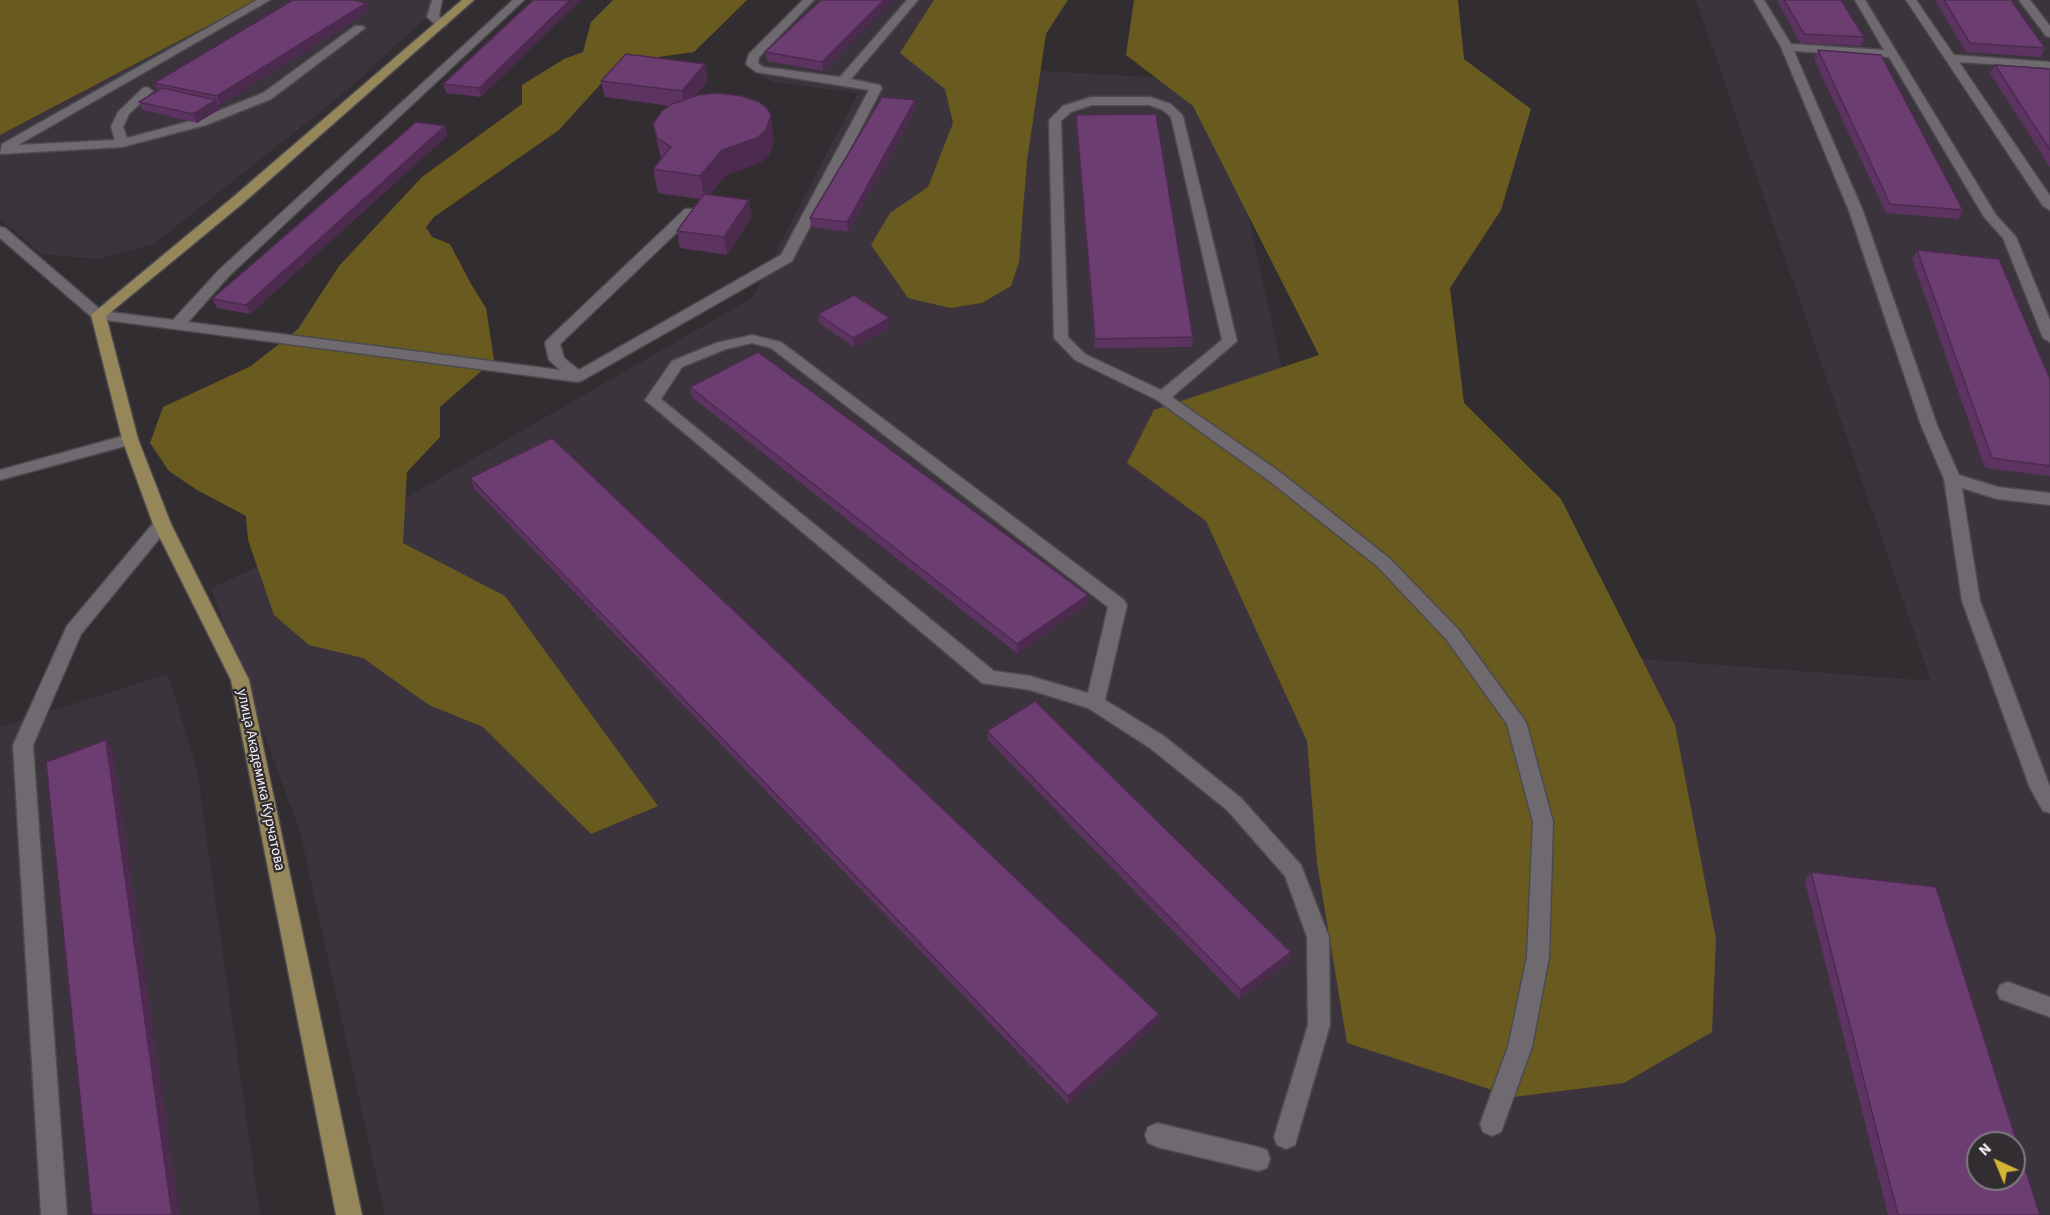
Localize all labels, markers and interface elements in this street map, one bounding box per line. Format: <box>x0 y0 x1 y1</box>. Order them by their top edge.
street label: улица Академика Курчатова <box>232 687 288 873</box>
north arrow <box>1966 1131 2026 1191</box>
text: N <box>1973 1138 1996 1161</box>

